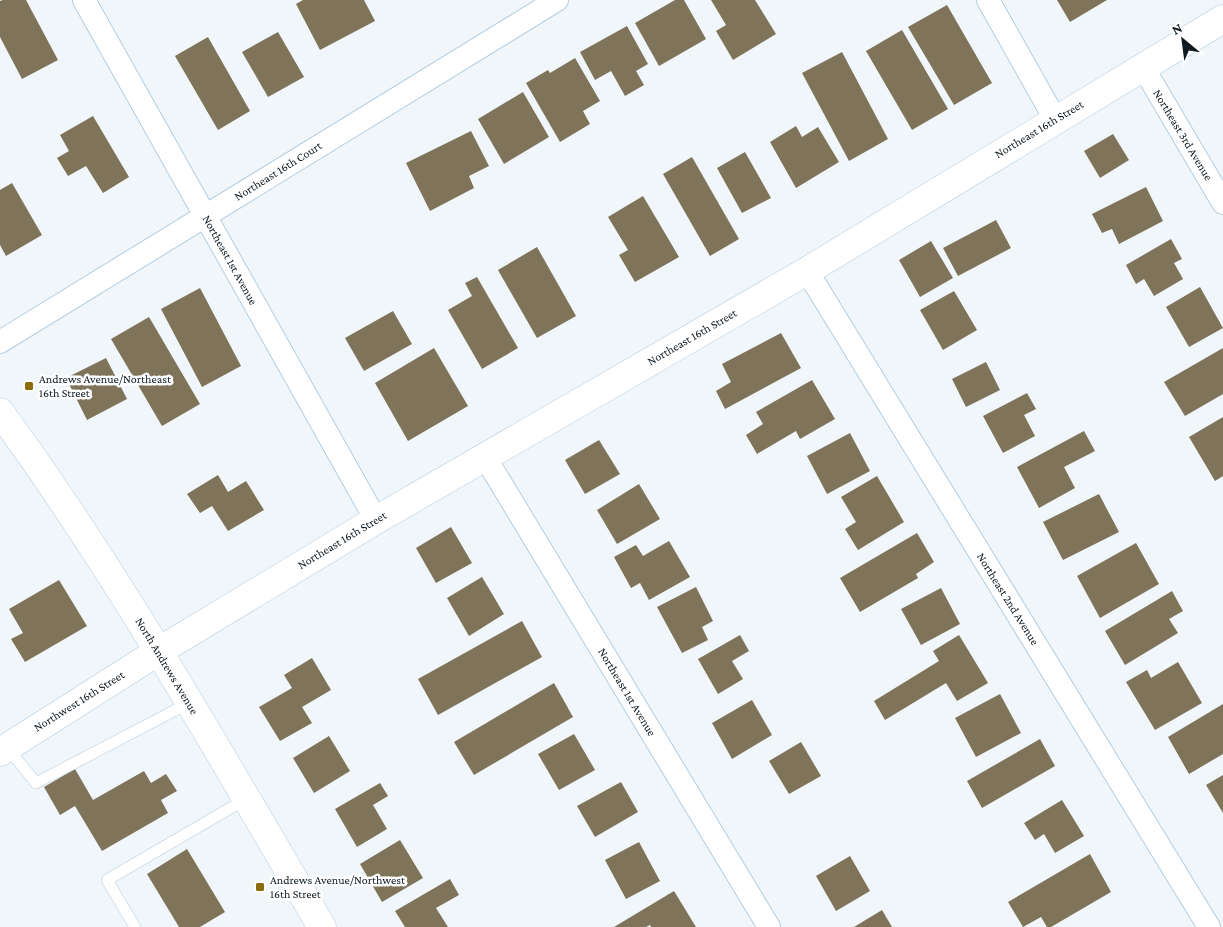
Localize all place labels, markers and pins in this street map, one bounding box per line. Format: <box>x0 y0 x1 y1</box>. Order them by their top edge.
place label: Andrews Avenue/Northeast 16th Street <box>39 372 172 400</box>
marker: Andrews Avenue/Northeast 16th Street <box>23 380 35 392</box>
place label: Andrews Avenue/Northwest 16th Street <box>270 873 406 901</box>
marker: Andrews Avenue/Northwest 16th Street <box>254 881 266 893</box>

